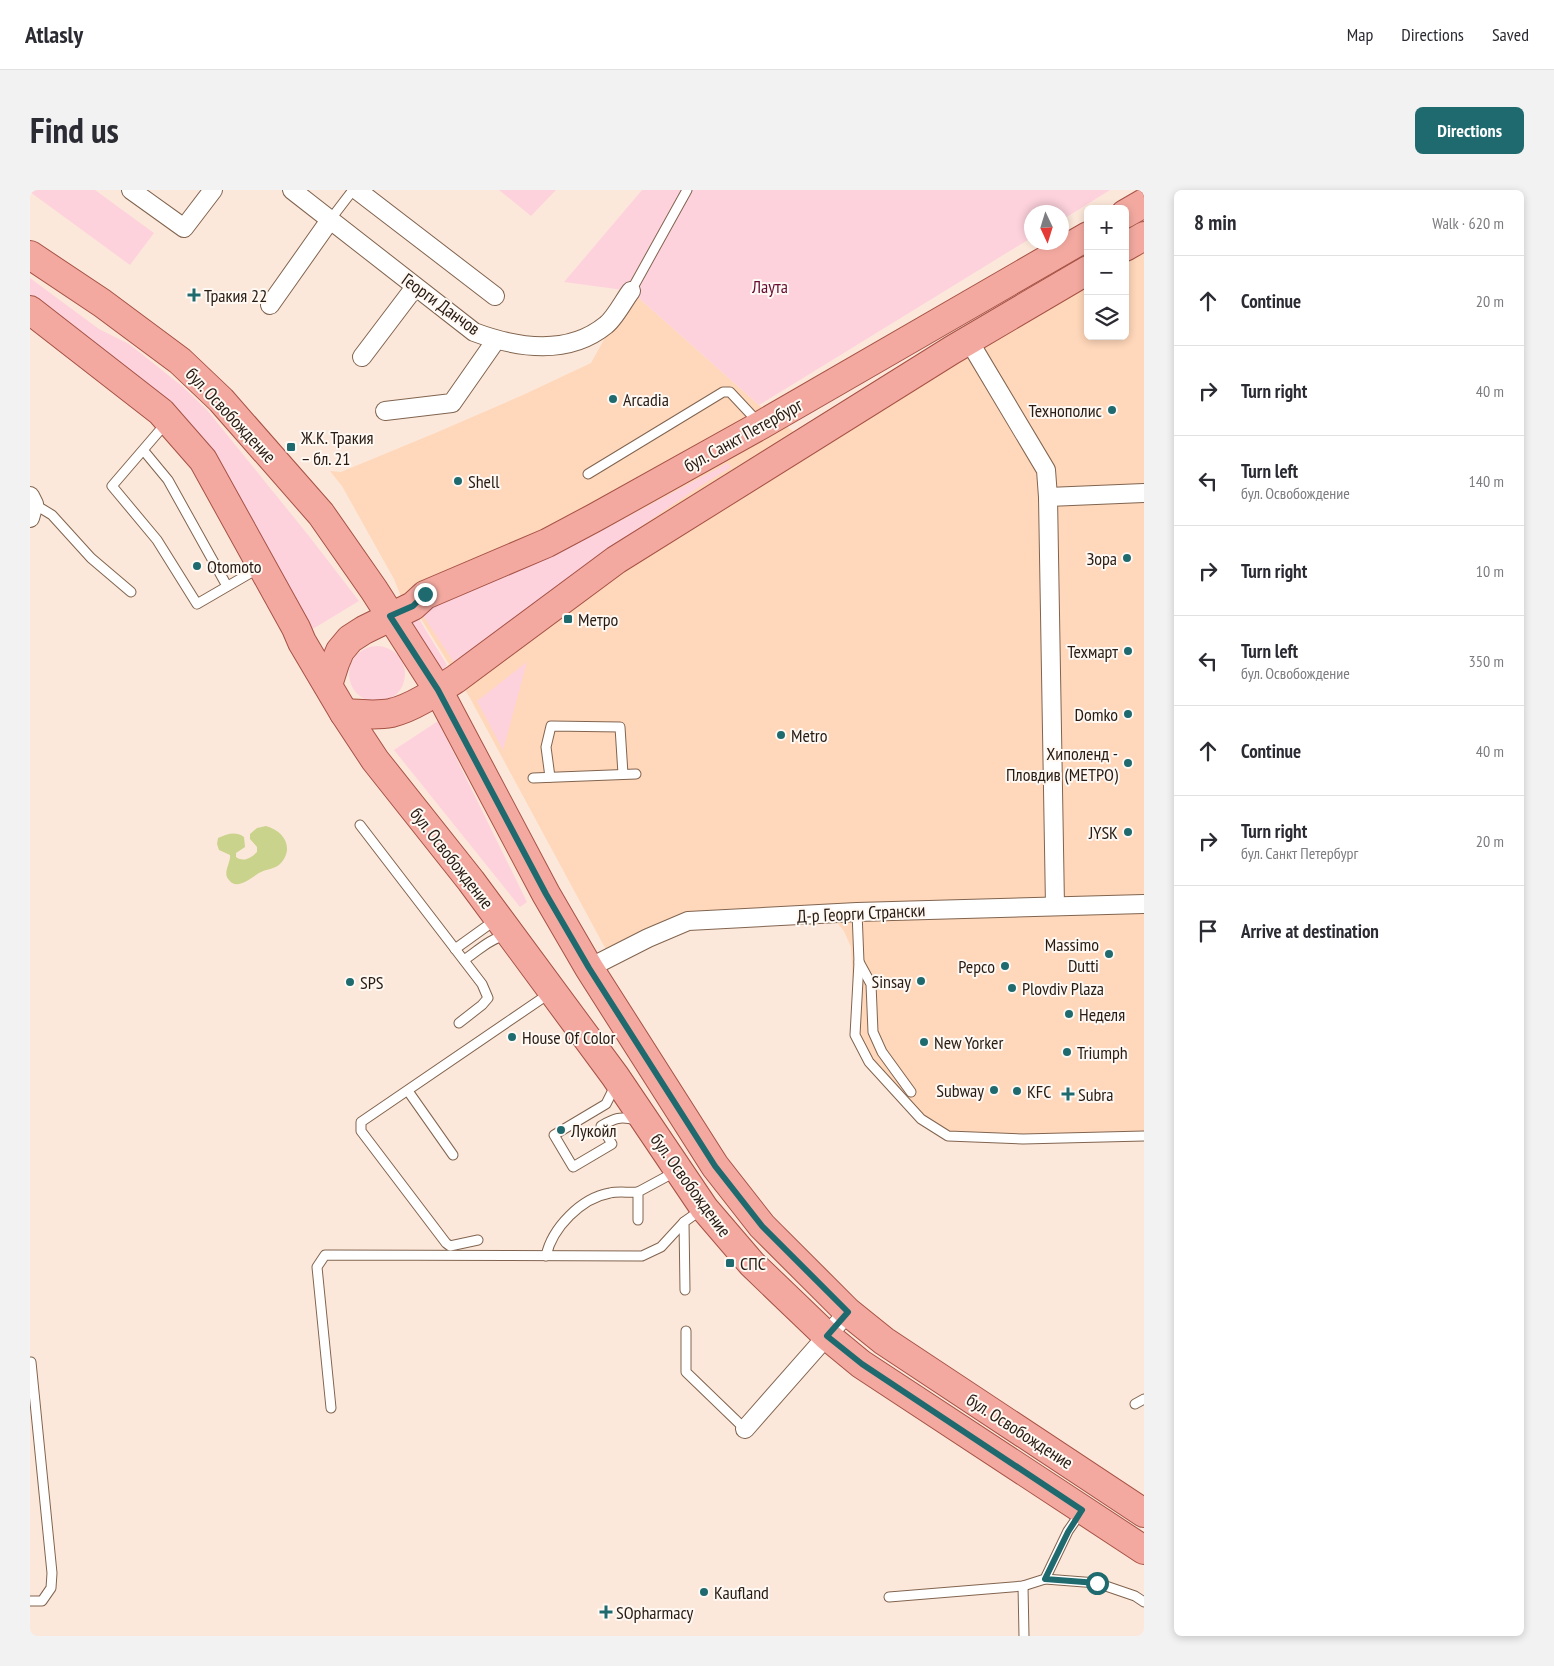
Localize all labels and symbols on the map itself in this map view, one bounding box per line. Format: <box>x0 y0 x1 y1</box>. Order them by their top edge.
north arrow <box>1024 205 1069 250</box>
street label: Георги Данчов <box>397 268 485 340</box>
park label: Лаута <box>751 275 788 298</box>
place label: Тракия 22 <box>204 284 267 307</box>
marker: Тракия 22 <box>188 289 200 301</box>
street label: бул. Освобождение <box>181 362 281 468</box>
place label: Arcadia <box>623 388 669 411</box>
marker: Arcadia <box>607 393 619 405</box>
street label: бул. Санкт Петербург <box>680 393 807 477</box>
place label: Технополис <box>1029 399 1103 422</box>
marker: Технополис <box>1106 404 1118 416</box>
place label: Ж.К. Тракия – бл. 21 <box>300 426 374 470</box>
marker: Ж.К. Тракия – бл. 21 <box>285 441 297 453</box>
place label: Shell <box>468 470 500 493</box>
marker: Shell <box>452 475 464 487</box>
place label: Зора <box>1086 547 1117 570</box>
marker: Зора <box>1121 552 1133 564</box>
place label: Otomoto <box>207 555 262 578</box>
marker: Otomoto <box>191 560 203 572</box>
route end <box>414 583 437 606</box>
place label: Метро <box>578 608 618 631</box>
marker: Метро <box>562 613 574 625</box>
place label: Техмарт <box>1067 640 1118 663</box>
marker: Техмарт <box>1122 645 1134 657</box>
place label: Domko <box>1074 703 1118 726</box>
marker: Domko <box>1122 708 1134 720</box>
place label: Metro <box>791 724 828 747</box>
marker: Metro <box>775 729 787 741</box>
place label: Хиполенд - Пловдив (МЕТРО) <box>1006 742 1119 786</box>
marker: Хиполенд - Пловдив (МЕТРО) <box>1122 757 1134 769</box>
street label: бул. Освобождение <box>405 803 499 913</box>
place label: JYSK <box>1088 821 1118 844</box>
marker: JYSK <box>1122 826 1134 838</box>
street label: Д-р Георги Странски <box>796 898 926 928</box>
place label: Massimo Dutti <box>1045 933 1099 977</box>
marker: Massimo Dutti <box>1103 948 1115 960</box>
place label: Pepco <box>958 955 995 978</box>
marker: Pepco <box>999 960 1011 972</box>
place label: Sinsay <box>871 970 911 993</box>
place label: SPS <box>360 971 384 994</box>
marker: Sinsay <box>915 975 927 987</box>
marker: SPS <box>344 976 356 988</box>
place label: Plovdiv Plaza <box>1022 977 1104 1000</box>
marker: Plovdiv Plaza <box>1006 982 1018 994</box>
place label: Неделя <box>1079 1003 1125 1026</box>
marker: Неделя <box>1063 1008 1075 1020</box>
place label: House Of Color <box>522 1026 615 1049</box>
marker: House Of Color <box>506 1031 518 1043</box>
place label: New Yorker <box>934 1031 1003 1054</box>
marker: New Yorker <box>918 1036 930 1048</box>
place label: Triumph <box>1077 1041 1128 1064</box>
marker: Triumph <box>1061 1046 1073 1058</box>
place label: Subway <box>936 1079 984 1102</box>
place label: KFC <box>1027 1080 1052 1103</box>
place label: Subra <box>1078 1083 1113 1106</box>
marker: Subway <box>988 1084 1000 1096</box>
marker: KFC <box>1011 1085 1023 1097</box>
marker: Subra <box>1062 1088 1074 1100</box>
place label: Лукойл <box>570 1119 617 1142</box>
marker: Лукойл <box>555 1124 567 1136</box>
street label: бул. Освобождение <box>646 1129 736 1241</box>
place label: СПС <box>740 1252 766 1275</box>
marker: СПС <box>724 1257 736 1269</box>
street label: бул. Освобождение <box>962 1388 1078 1474</box>
route start <box>1086 1572 1109 1595</box>
place label: Kaufland <box>714 1581 769 1604</box>
marker: Kaufland <box>698 1586 710 1598</box>
place label: SOpharmacy <box>616 1601 694 1624</box>
marker: SOpharmacy <box>600 1606 612 1618</box>

